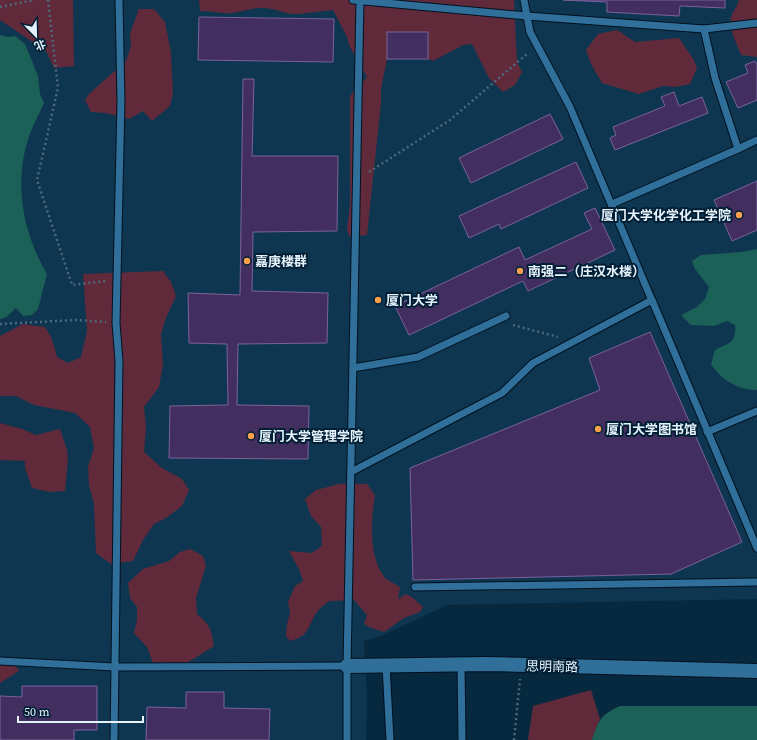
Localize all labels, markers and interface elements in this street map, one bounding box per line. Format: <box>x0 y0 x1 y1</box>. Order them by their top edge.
north arrow <box>16 16 56 56</box>
text: 北 <box>32 36 48 54</box>
place label: 厦门大学化学化工学院 <box>601 207 731 224</box>
marker: 厦门大学化学化工学院 <box>734 210 744 220</box>
place label: 嘉庚楼群 <box>255 253 307 270</box>
marker: 嘉庚楼群 <box>242 256 252 266</box>
place label: 南强二（庄汉水楼） <box>528 263 645 280</box>
marker: 南强二（庄汉水楼） <box>515 266 525 276</box>
place label: 厦门大学 <box>386 292 438 309</box>
marker: 厦门大学 <box>373 295 383 305</box>
place label: 厦门大学图书馆 <box>606 421 697 438</box>
marker: 厦门大学图书馆 <box>593 424 603 434</box>
place label: 厦门大学管理学院 <box>259 428 363 445</box>
marker: 厦门大学管理学院 <box>246 431 256 441</box>
street label: 思明南路 <box>526 658 578 675</box>
scale bar <box>18 698 143 724</box>
text: 50 m <box>24 704 50 720</box>

